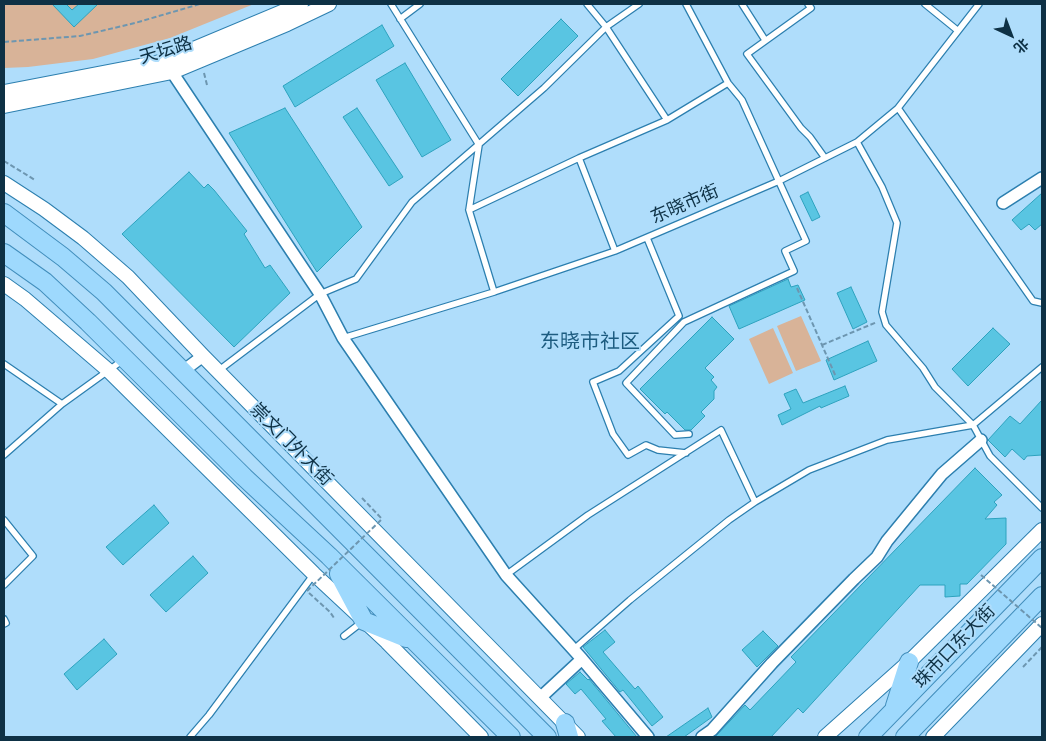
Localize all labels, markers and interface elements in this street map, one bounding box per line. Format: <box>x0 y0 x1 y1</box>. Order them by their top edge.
north arrow <box>986 10 1036 60</box>
street label: 天坛路 <box>137 33 195 69</box>
text: 北 <box>1010 35 1032 57</box>
street label: 东晓市街 <box>648 181 722 229</box>
district label: 东晓市社区 <box>540 331 640 355</box>
street label: 崇文门外大街 <box>245 399 337 491</box>
street label: 珠市口东大街 <box>910 601 1000 693</box>

